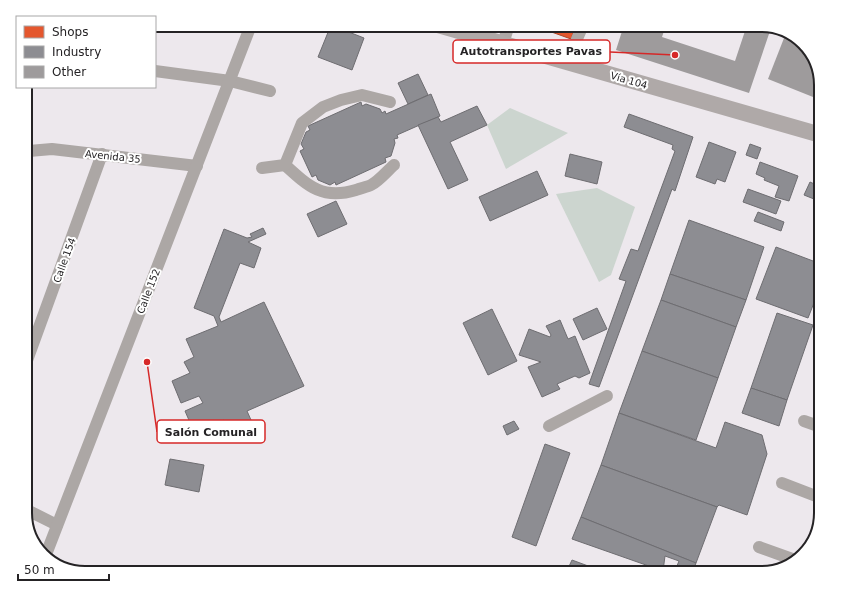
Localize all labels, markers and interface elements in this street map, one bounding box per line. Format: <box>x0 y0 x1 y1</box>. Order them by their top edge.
legend <box>16 16 156 88</box>
text: Shops <box>52 25 88 39</box>
callout: Autotransportes Pavas <box>453 40 610 63</box>
text: Industry <box>52 45 101 59</box>
text: Autotransportes Pavas <box>460 45 602 58</box>
text: Other <box>52 65 86 79</box>
street label: Vía 104 <box>609 70 649 91</box>
street label: Avenida 35 <box>85 148 141 165</box>
street label: Calle 154 <box>51 236 78 284</box>
street label: Calle 152 <box>135 267 162 315</box>
callout: Salón Comunal <box>157 420 265 443</box>
text: Salón Comunal <box>165 426 257 439</box>
scale bar <box>18 556 109 582</box>
text: 50 m <box>24 563 55 577</box>

